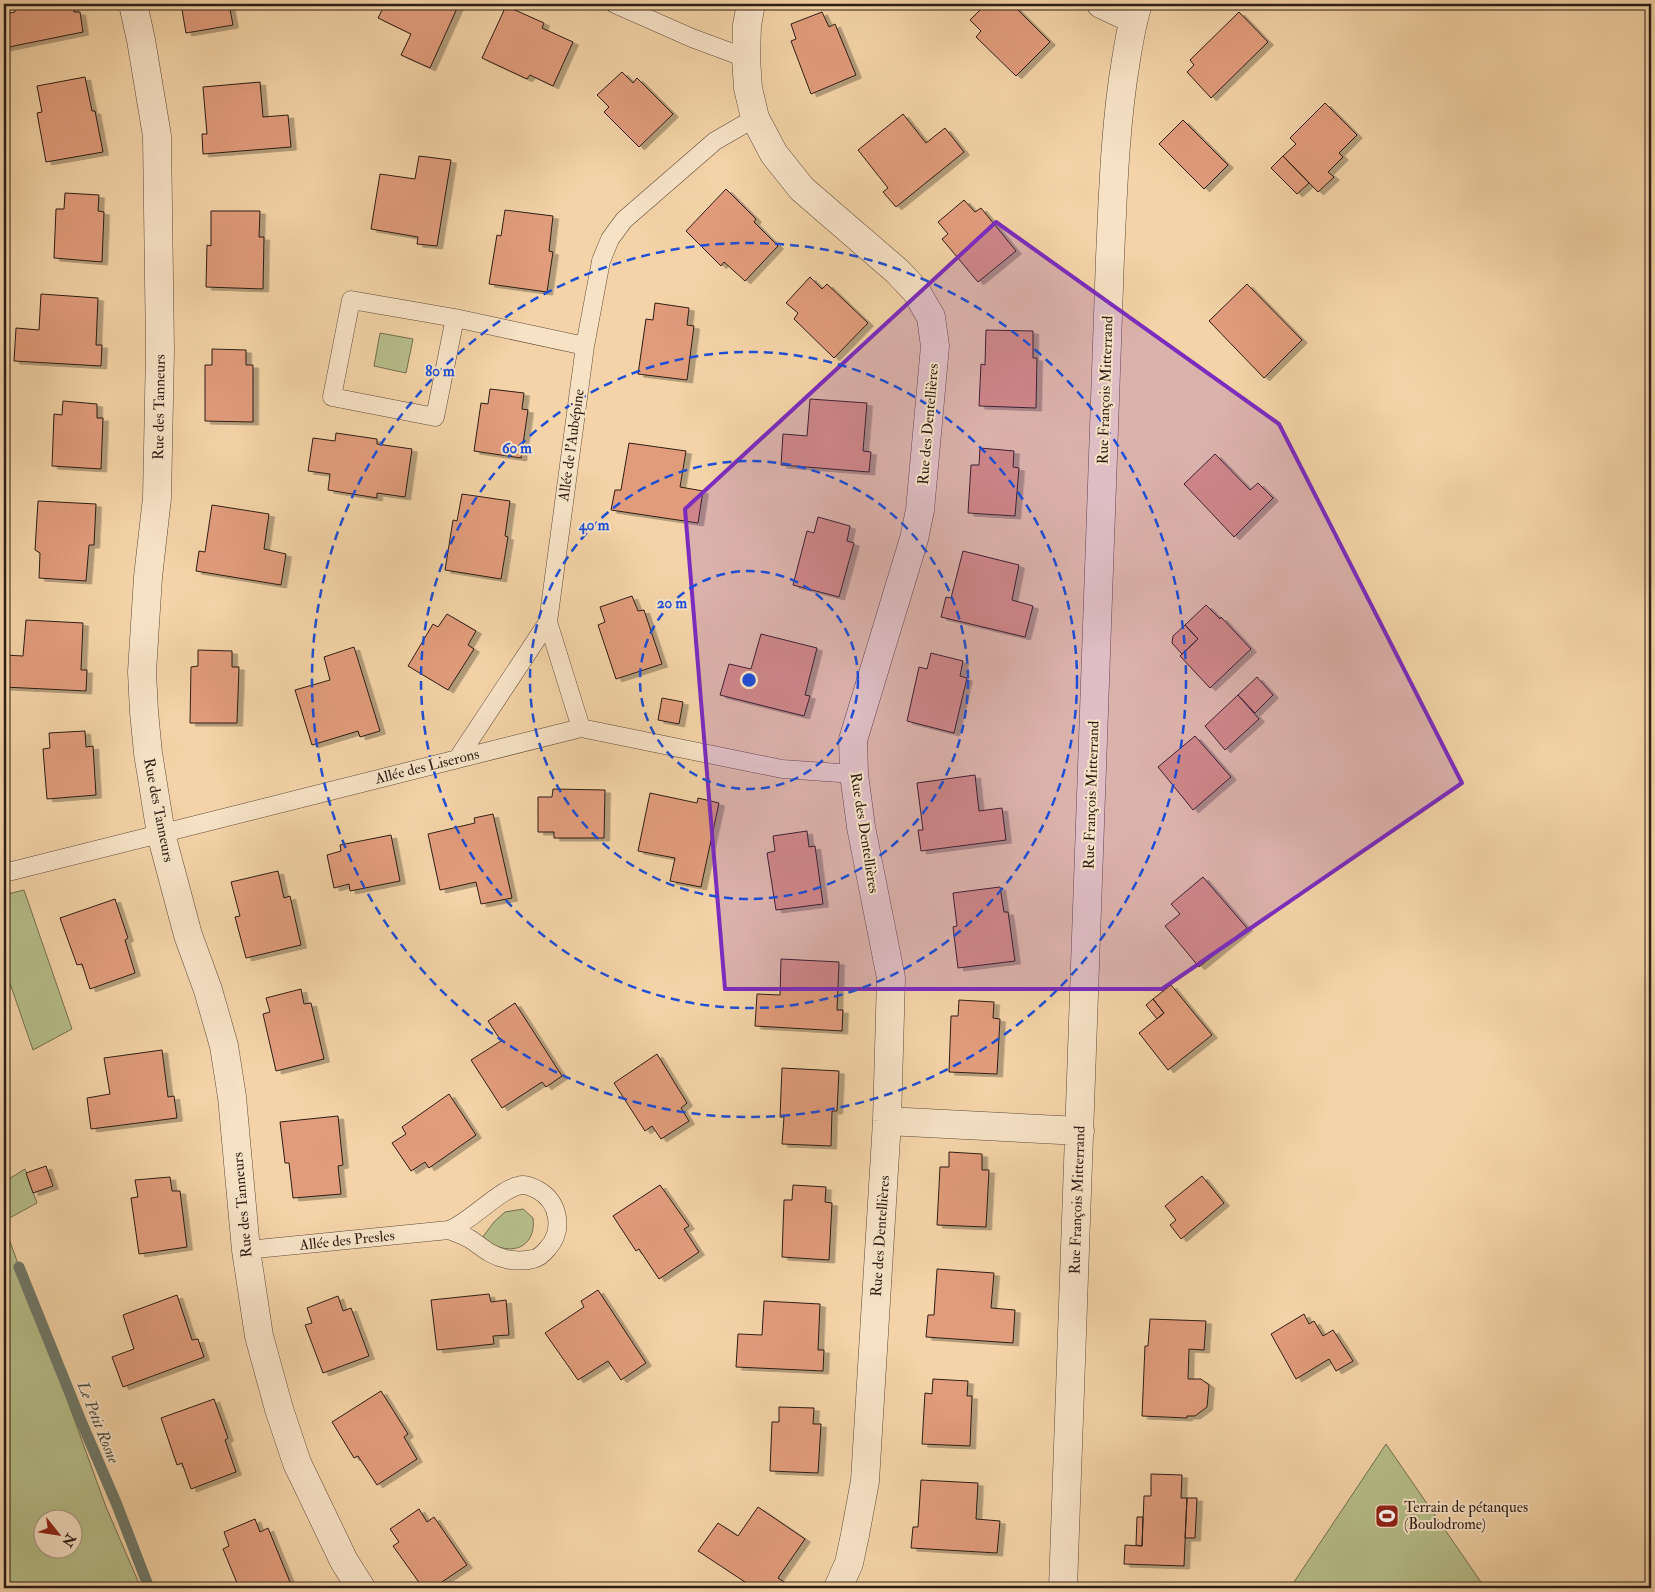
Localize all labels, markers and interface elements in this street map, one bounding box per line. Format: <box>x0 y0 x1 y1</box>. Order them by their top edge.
street label: Rue François Mitterrand <box>1093 315 1118 465</box>
street label: Rue des Tanneurs <box>149 354 170 460</box>
text: 80 m <box>425 362 455 381</box>
street label: Rue des Dentellières <box>914 363 943 486</box>
street label: Allée de l'Aubépine <box>554 388 590 504</box>
text: 60 m <box>502 439 532 458</box>
text: 40 m <box>578 516 610 535</box>
text: 20 m <box>657 594 687 613</box>
centre of rings <box>740 671 758 689</box>
street label: Rue François Mitterrand <box>1079 720 1104 870</box>
street label: Allée des Liserons <box>372 744 481 789</box>
street label: Rue des Tanneurs <box>139 756 178 864</box>
street label: Rue des Dentellières <box>846 771 883 895</box>
street label: Rue François Mitterrand <box>1065 1125 1090 1275</box>
street label: Rue des Tanneurs <box>228 1152 257 1258</box>
street label: Rue des Dentellières <box>867 1175 894 1297</box>
street label: Allée des Presles <box>298 1226 396 1255</box>
water label: Le Petit Rosne <box>72 1378 124 1467</box>
place label: Terrain de pétanques (Boulodrome) <box>1404 1498 1528 1534</box>
sports icon: Terrain de pétanques (Boulodrome) <box>1374 1503 1400 1529</box>
north arrow <box>32 1510 82 1560</box>
text: N <box>58 1530 80 1550</box>

